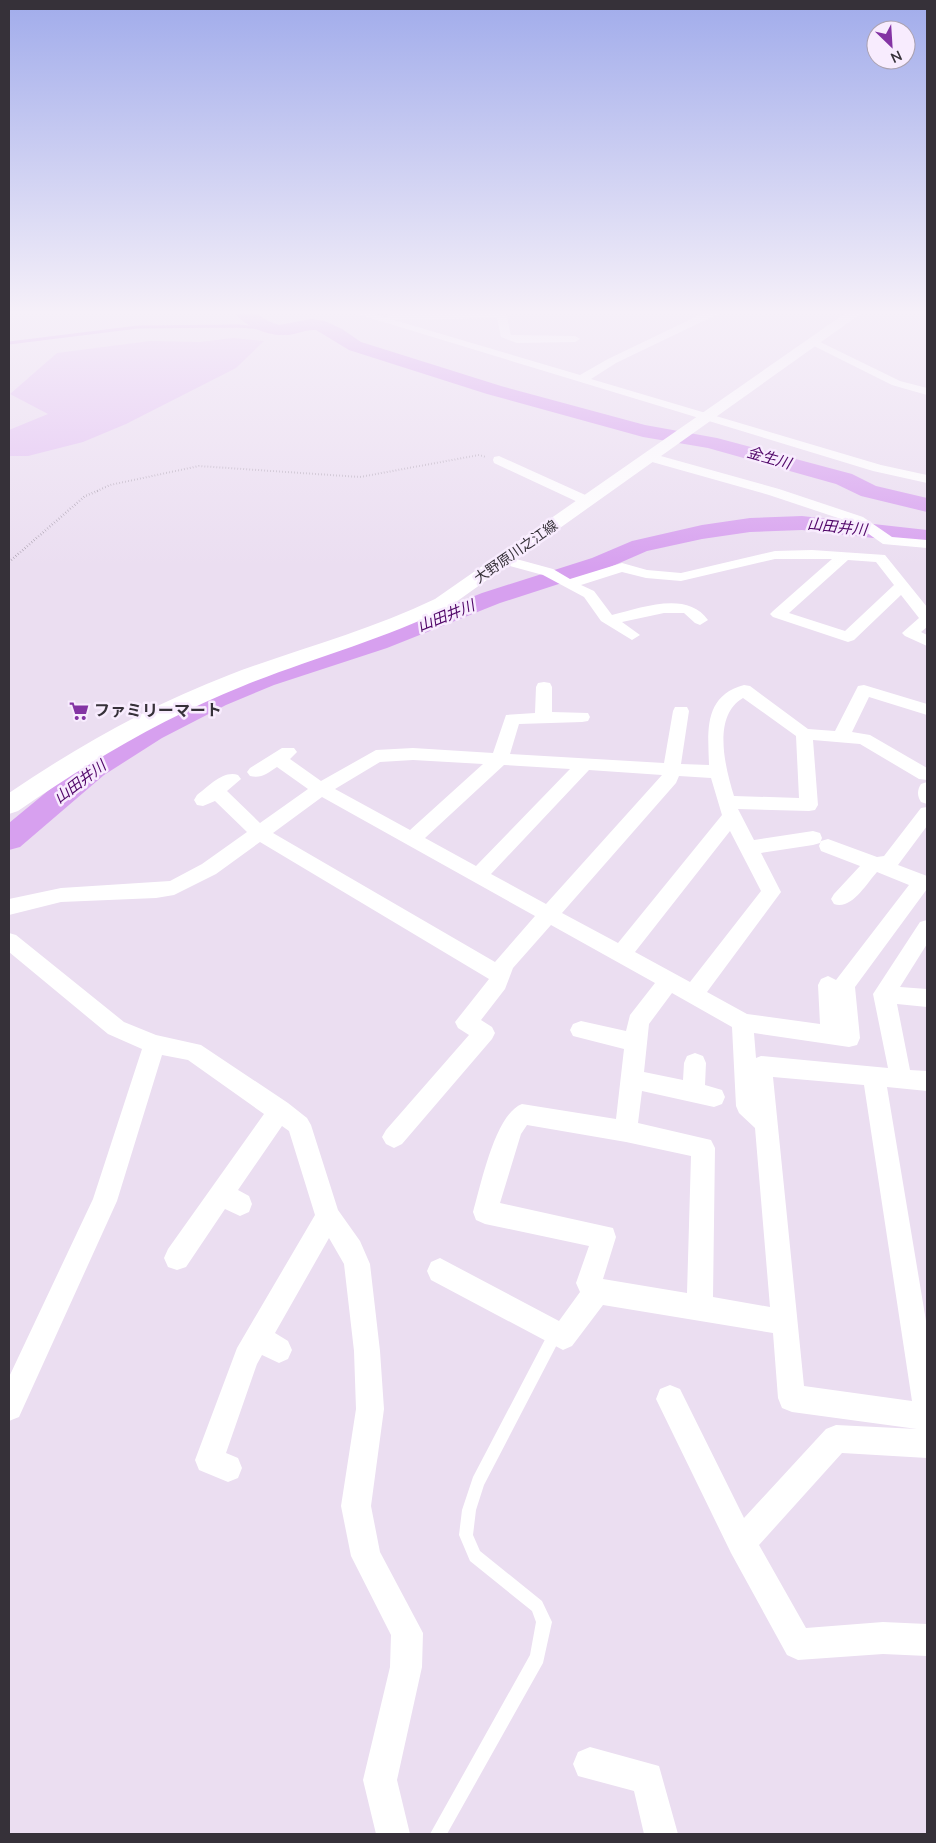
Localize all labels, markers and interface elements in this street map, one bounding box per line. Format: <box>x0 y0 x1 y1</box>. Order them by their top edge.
north arrow <box>866 20 916 70</box>
text: N <box>888 46 905 67</box>
water label: 金生川 <box>745 442 795 474</box>
water label: 山田井川 <box>806 514 870 540</box>
street label: 大野原川之江線 <box>470 516 562 588</box>
water label: 山田井川 <box>414 595 479 637</box>
supermarket icon: ファミリーマート <box>68 700 90 722</box>
place label: ファミリーマート <box>94 700 222 722</box>
water label: 山田井川 <box>50 755 112 808</box>

